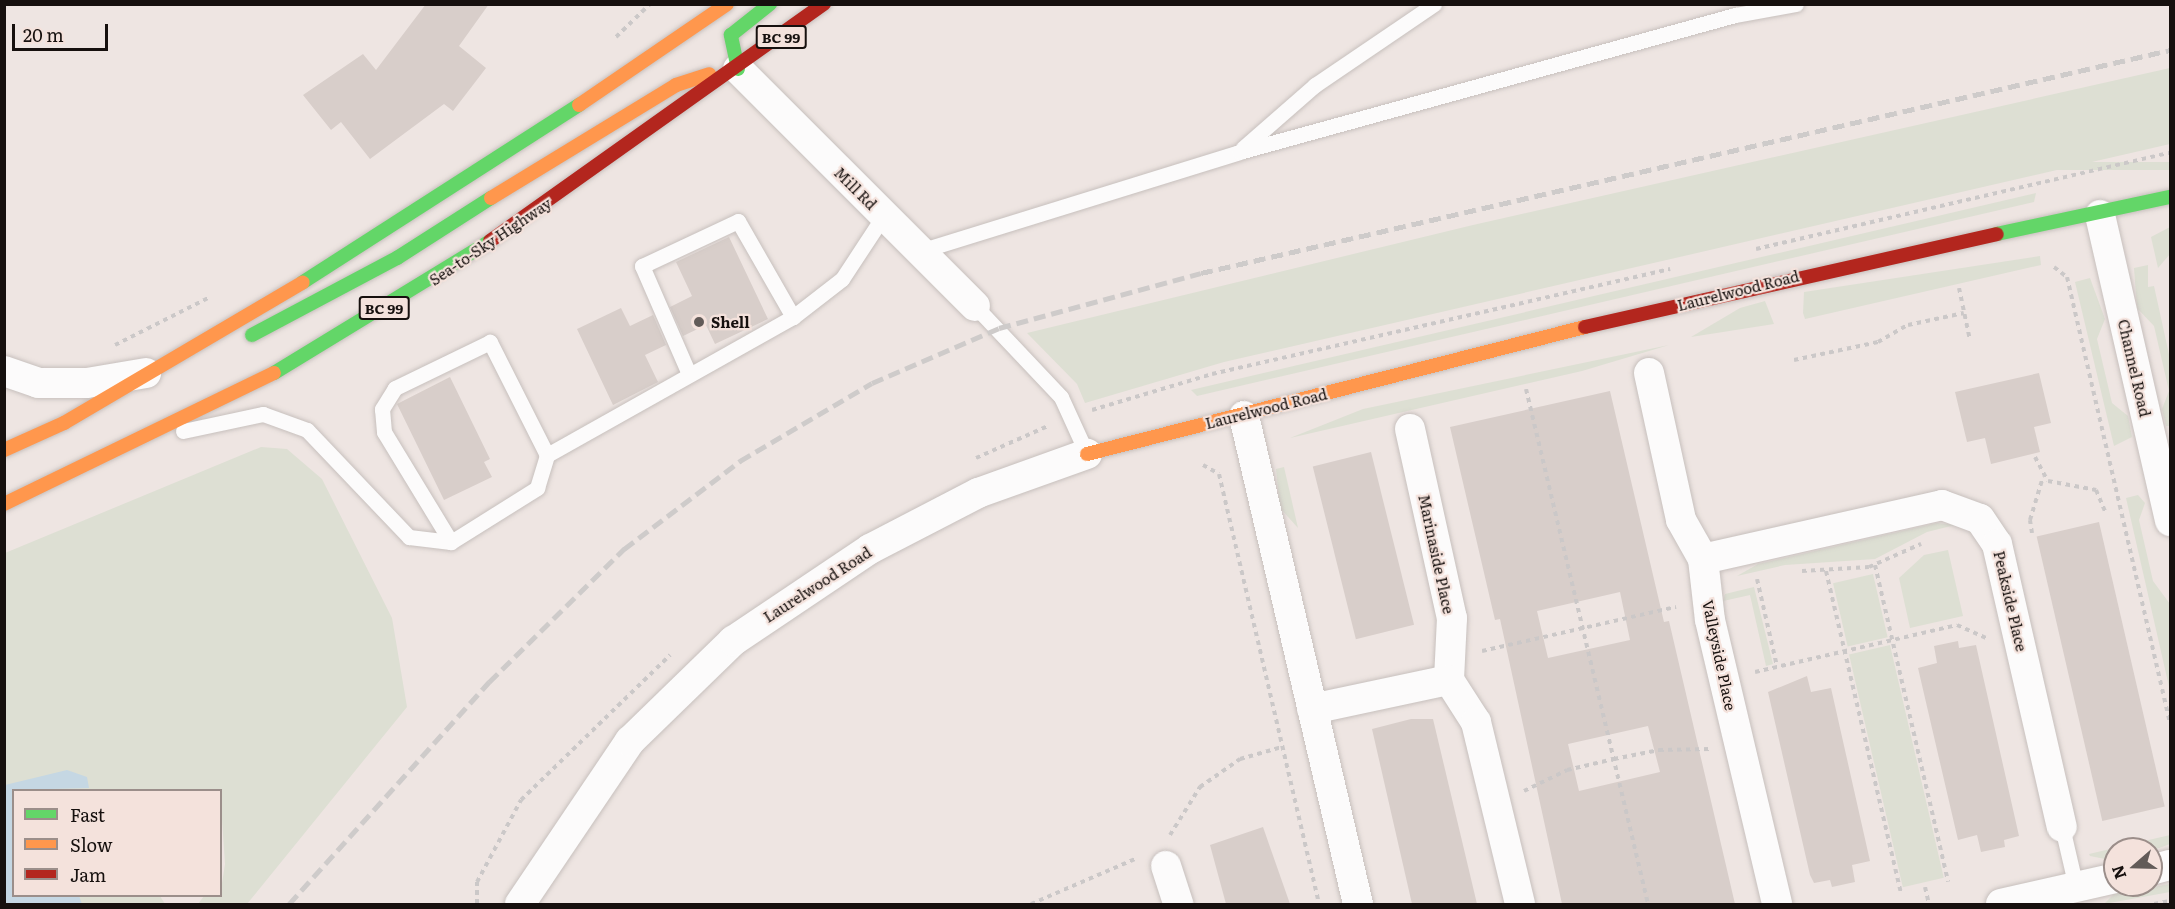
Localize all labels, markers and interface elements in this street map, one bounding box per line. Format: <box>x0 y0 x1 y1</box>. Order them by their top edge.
scale bar <box>15 12 111 50</box>
text: 20 m <box>23 21 64 48</box>
road number: BC 99 <box>756 26 806 48</box>
street label: Mill Rd <box>831 163 881 213</box>
street label: Sea-to-Sky Highway <box>426 193 554 289</box>
street label: Laurelwood Road <box>1675 266 1801 314</box>
road number: BC 99 <box>358 297 410 319</box>
place label: Shell <box>711 313 750 331</box>
marker: Shell <box>692 315 706 329</box>
street label: Channel Road <box>2115 317 2155 419</box>
street label: Laurelwood Road <box>1203 384 1329 432</box>
street label: Marinaside Place <box>1416 493 1458 615</box>
street label: Laurelwood Road <box>760 542 874 626</box>
street label: Peakside Place <box>1991 549 2031 653</box>
street label: Valleyside Place <box>1699 598 1741 712</box>
legend <box>12 789 222 897</box>
text: Fast <box>70 801 105 828</box>
text: Slow <box>70 831 112 858</box>
north arrow <box>2103 837 2163 897</box>
text: Jam <box>70 861 106 888</box>
text: N <box>2104 862 2132 883</box>

